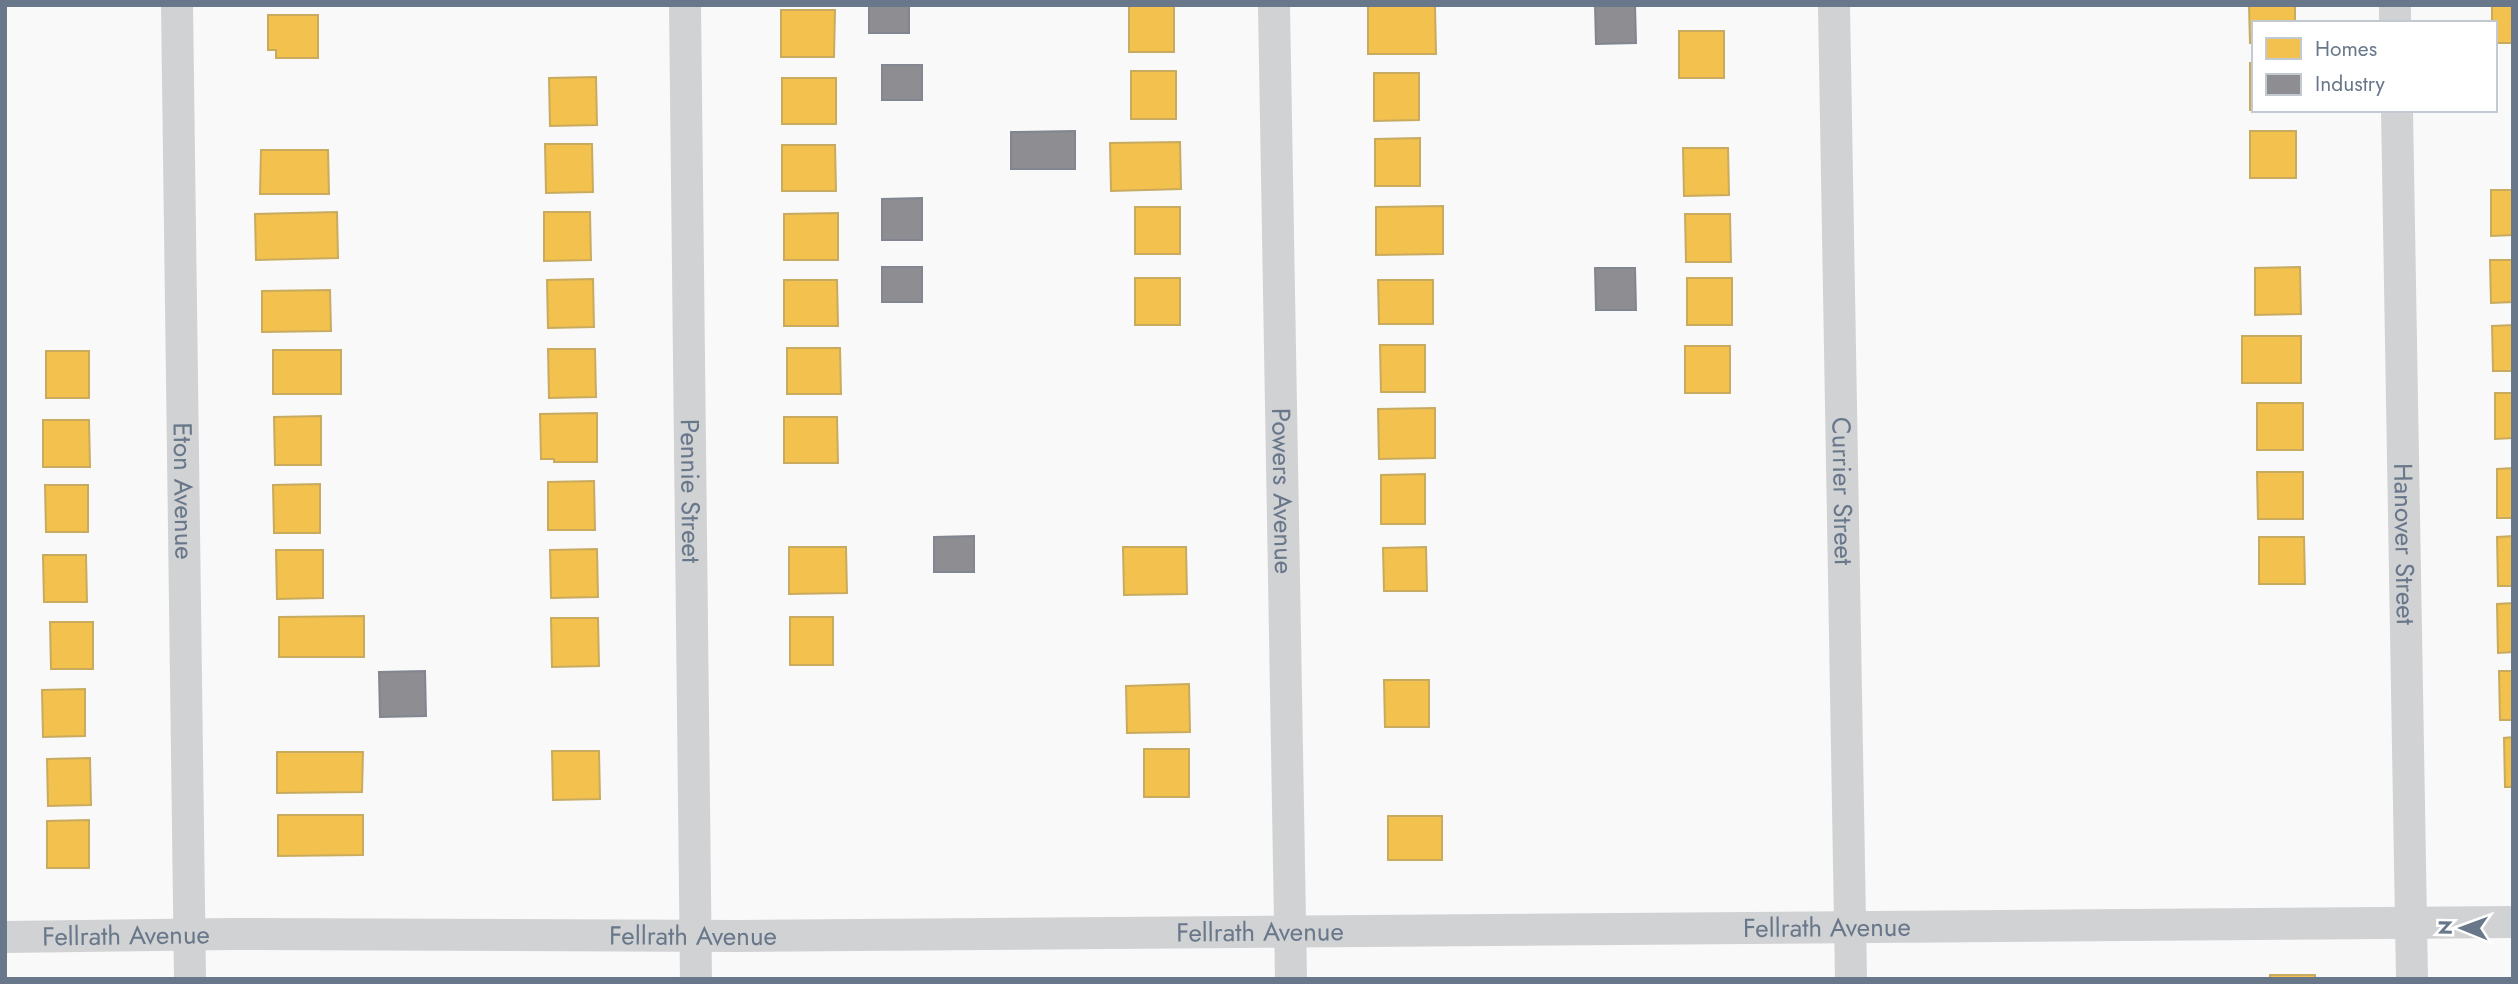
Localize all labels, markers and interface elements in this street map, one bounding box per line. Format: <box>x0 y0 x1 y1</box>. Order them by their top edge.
legend <box>2252 21 2497 112</box>
text: Homes <box>2315 34 2377 64</box>
text: Industry <box>2315 69 2386 99</box>
street label: Powers Avenue <box>1262 407 1303 574</box>
street label: Currier Street <box>1822 416 1863 566</box>
street label: Pennie Street <box>671 419 710 564</box>
street label: Eton Avenue <box>164 422 203 560</box>
street label: Hanover Street <box>2384 463 2425 626</box>
north arrow <box>2427 893 2497 963</box>
street label: Fellrath Avenue <box>1743 908 1911 947</box>
street label: Fellrath Avenue <box>1176 912 1344 952</box>
street label: Fellrath Avenue <box>42 915 210 956</box>
street label: Fellrath Avenue <box>609 916 777 955</box>
text: N <box>2432 920 2459 935</box>

